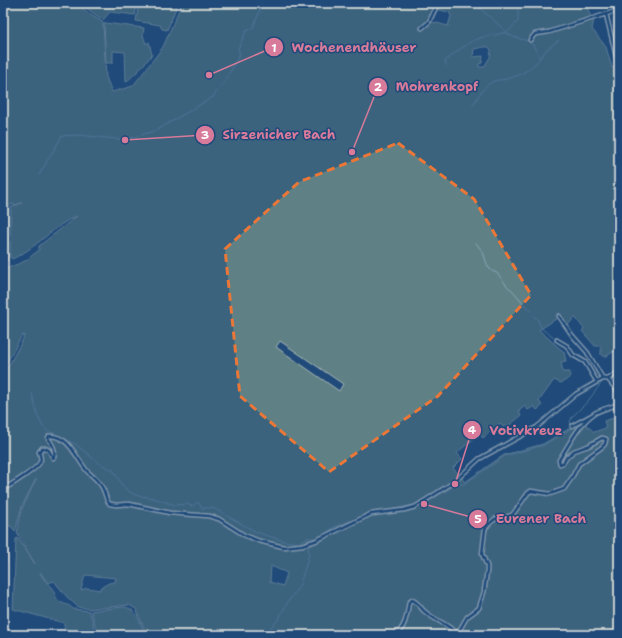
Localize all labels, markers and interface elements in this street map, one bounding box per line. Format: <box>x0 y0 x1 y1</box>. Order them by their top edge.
callout: Wochenendhäuser <box>264 35 425 60</box>
text: Wochenendhäuser <box>292 39 416 56</box>
text: 1 <box>271 40 277 56</box>
callout: Mohrenkopf <box>368 74 487 99</box>
text: Mohrenkopf <box>396 78 479 95</box>
text: 2 <box>374 79 383 95</box>
callout: Sirzenicher Bach <box>195 122 344 147</box>
text: Sirzenicher Bach <box>222 126 336 143</box>
text: 3 <box>201 127 209 143</box>
callout: Votivkreuz <box>462 417 571 442</box>
text: 4 <box>468 422 477 438</box>
text: Votivkreuz <box>489 422 563 439</box>
callout: Eurener Bach <box>468 506 595 531</box>
text: Eurener Bach <box>496 510 587 527</box>
text: 5 <box>474 511 482 527</box>

